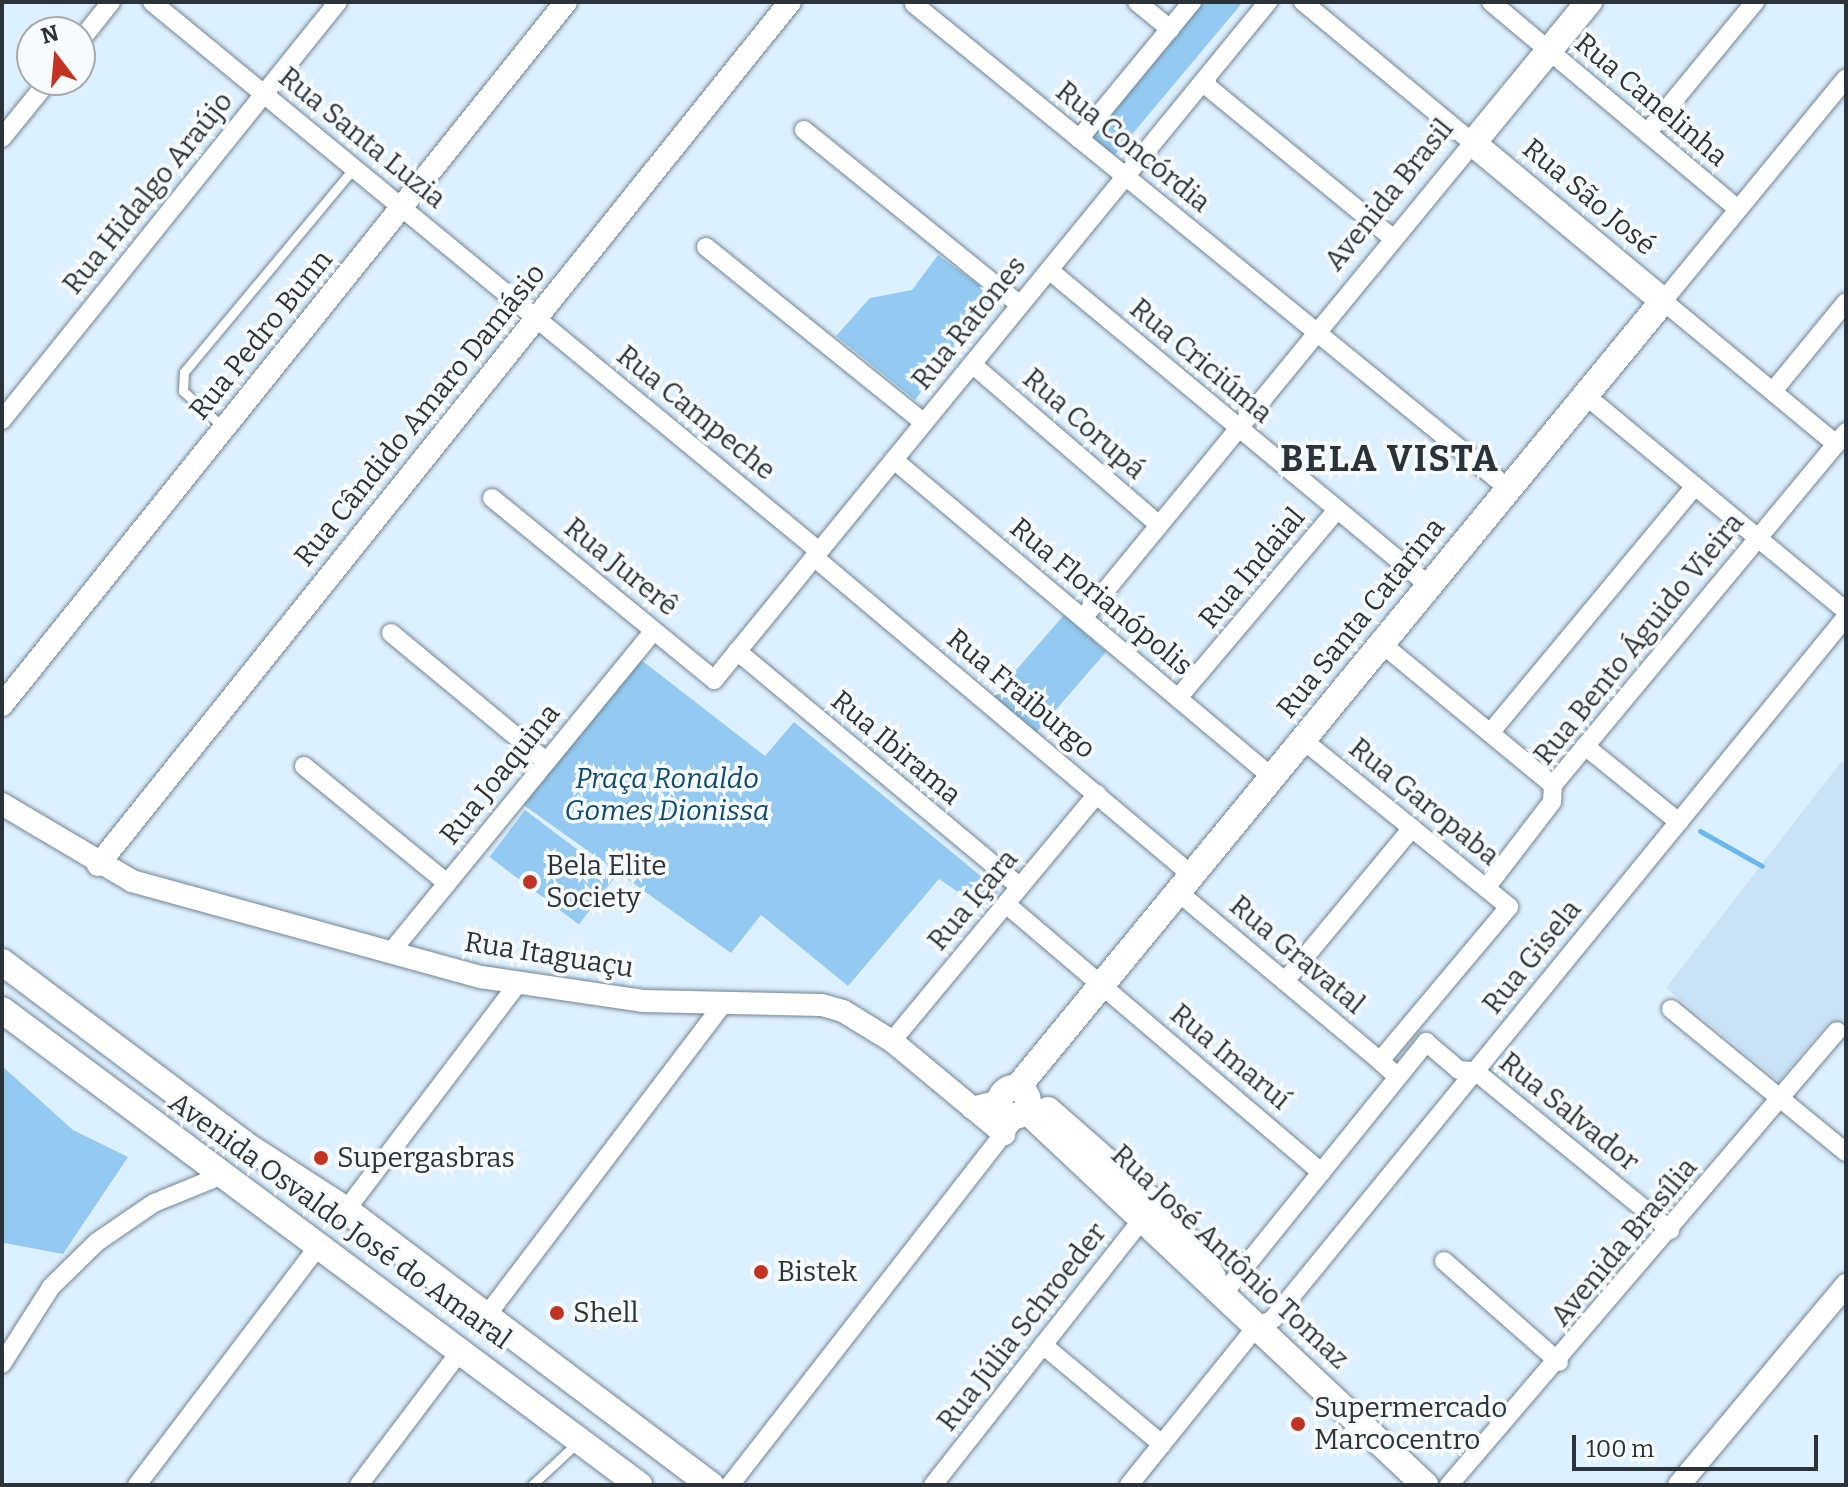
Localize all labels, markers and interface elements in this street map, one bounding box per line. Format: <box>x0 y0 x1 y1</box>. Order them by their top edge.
north arrow <box>16 16 96 96</box>
text: N <box>38 19 62 50</box>
street label: Rua Canelinha <box>1568 26 1734 174</box>
street label: Rua Santa Luzia <box>272 60 452 216</box>
street label: Rua Concórdia <box>1049 74 1217 220</box>
street label: Rua Hidalgo Araújo <box>56 85 240 301</box>
street label: Avenida Brasil <box>1318 112 1460 278</box>
street label: Rua São José <box>1516 132 1662 262</box>
street label: Rua Pedro Bunn <box>182 244 340 426</box>
street label: Rua Ratones <box>905 250 1033 396</box>
street label: Rua Cândido Amaro Damásio <box>288 257 552 573</box>
street label: Rua Criciúma <box>1123 292 1279 430</box>
street label: Rua Campeche <box>610 339 782 487</box>
street label: Rua Corupá <box>1016 362 1152 486</box>
district label: BELA VISTA <box>1280 438 1500 482</box>
street label: Rua Indaial <box>1192 501 1312 635</box>
street label: Rua Bento Águido Vieira <box>1527 506 1751 772</box>
street label: Rua Jurerê <box>557 511 685 623</box>
street label: Rua Florianópolis <box>1003 511 1199 683</box>
street label: Rua Santa Catarina <box>1270 511 1452 725</box>
street label: Rua Fraiburgo <box>940 622 1102 766</box>
street label: Rua Ibirama <box>824 684 968 812</box>
street label: Rua Joaquina <box>433 697 567 851</box>
street label: Rua Garopaba <box>1342 731 1506 873</box>
park label: Praça Ronaldo Gomes Dionissa <box>565 762 769 828</box>
street label: Rua Içara <box>921 843 1025 957</box>
place label: Bela Elite Society <box>546 849 667 915</box>
marker: Bela Elite Society <box>521 873 539 891</box>
street label: Rua Gravatal <box>1223 889 1371 1021</box>
street label: Rua Gisela <box>1476 893 1588 1021</box>
street label: Rua Itaguaçu <box>462 925 636 985</box>
street label: Rua Imaruí <box>1163 997 1297 1117</box>
street label: Rua Salvador <box>1492 1046 1646 1178</box>
street label: Avenida Osvaldo José do Amaral <box>162 1086 518 1356</box>
street label: Rua José Antônio Tomaz <box>1104 1138 1356 1376</box>
place label: Supergasbras <box>337 1141 515 1175</box>
marker: Supergasbras <box>312 1149 330 1167</box>
street label: Avenida Brasília <box>1544 1151 1704 1333</box>
street label: Rua Júlia Schroeder <box>930 1216 1114 1438</box>
place label: Bistek <box>777 1255 857 1289</box>
marker: Bistek <box>752 1263 770 1281</box>
place label: Shell <box>573 1296 639 1330</box>
marker: Shell <box>548 1304 566 1322</box>
place label: Supermercado Marcocentro <box>1314 1391 1507 1457</box>
marker: Supermercado Marcocentro <box>1289 1415 1307 1433</box>
scale bar <box>1576 1419 1822 1469</box>
text: 100 m <box>1586 1435 1654 1463</box>

